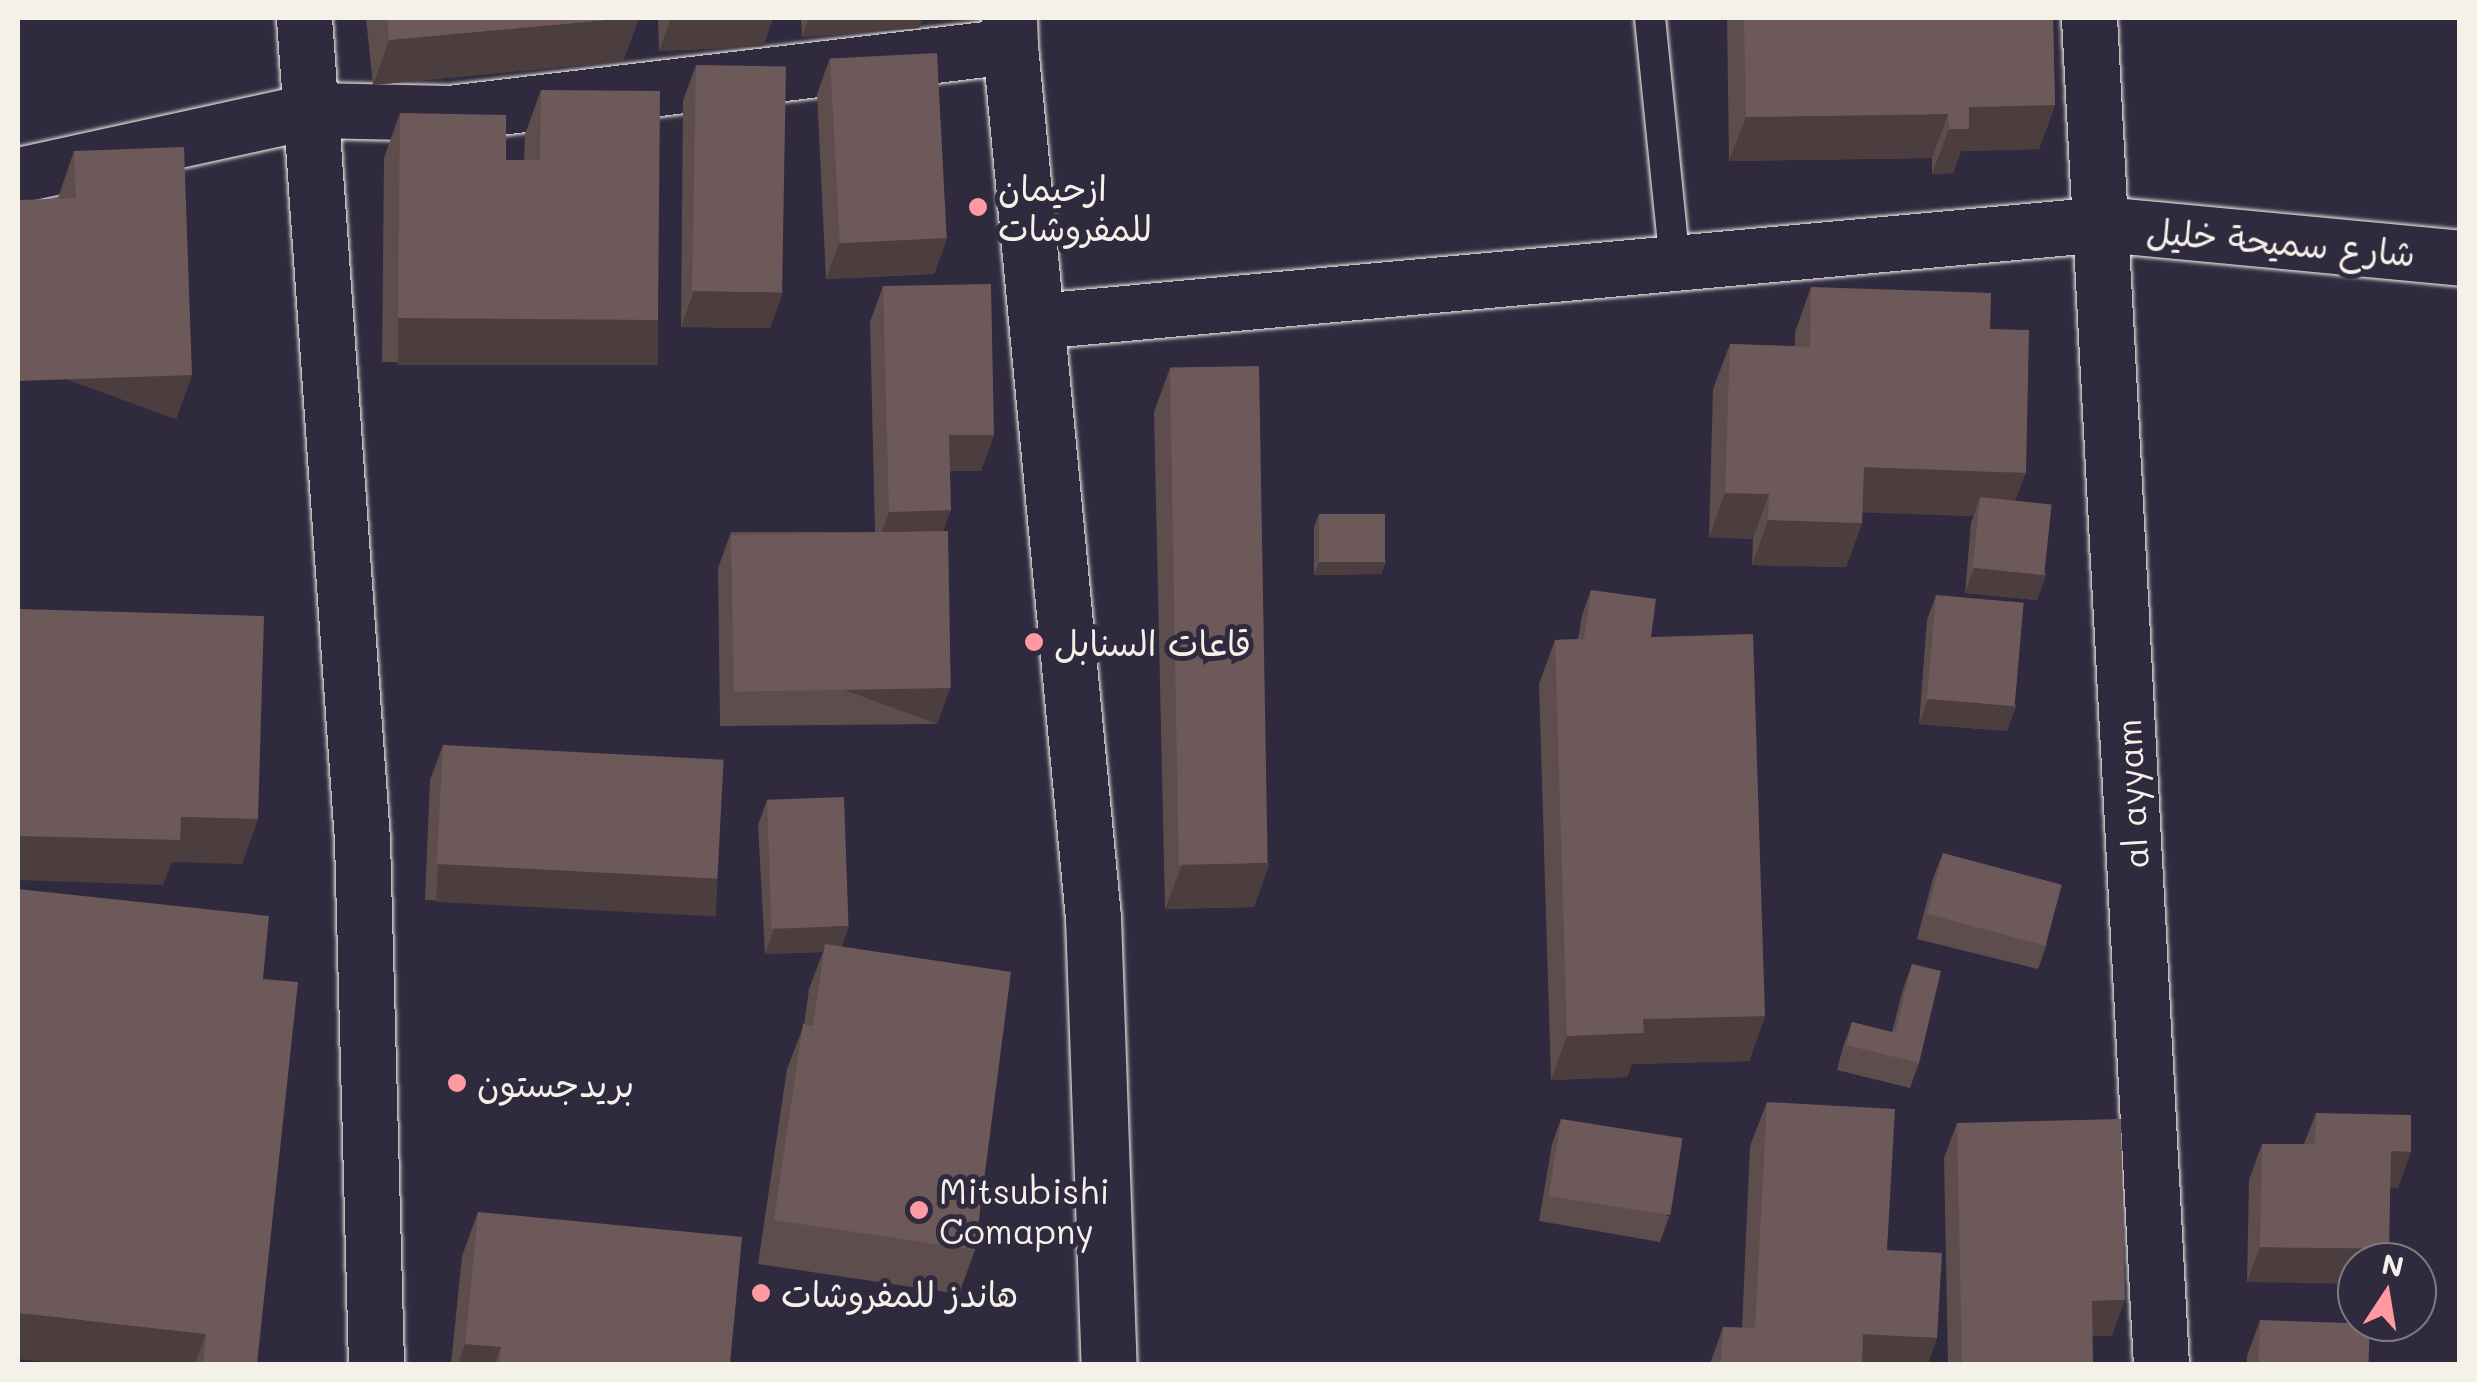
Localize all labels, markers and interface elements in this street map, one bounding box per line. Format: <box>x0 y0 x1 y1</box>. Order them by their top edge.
place label: ازحيمان للمفروشات <box>998 166 1152 248</box>
marker: ازحيمان للمفروشات <box>967 196 989 218</box>
street label: شارع سميحة خليل <box>2145 208 2417 274</box>
place label: قاعات السنابل <box>1054 621 1251 663</box>
marker: قاعات السنابل <box>1023 631 1045 653</box>
street label: al ayyam <box>2106 718 2156 870</box>
place label: بريدجستون <box>477 1062 634 1104</box>
marker: بريدجستون <box>446 1072 468 1094</box>
place label: Mitsubishi Comapny <box>939 1169 1110 1251</box>
marker: Mitsubishi Comapny <box>908 1199 930 1221</box>
north arrow <box>2337 1242 2437 1342</box>
text: N <box>2379 1245 2407 1284</box>
place label: هاندز للمفروشات <box>781 1272 1018 1314</box>
marker: هاندز للمفروشات <box>750 1282 772 1304</box>

